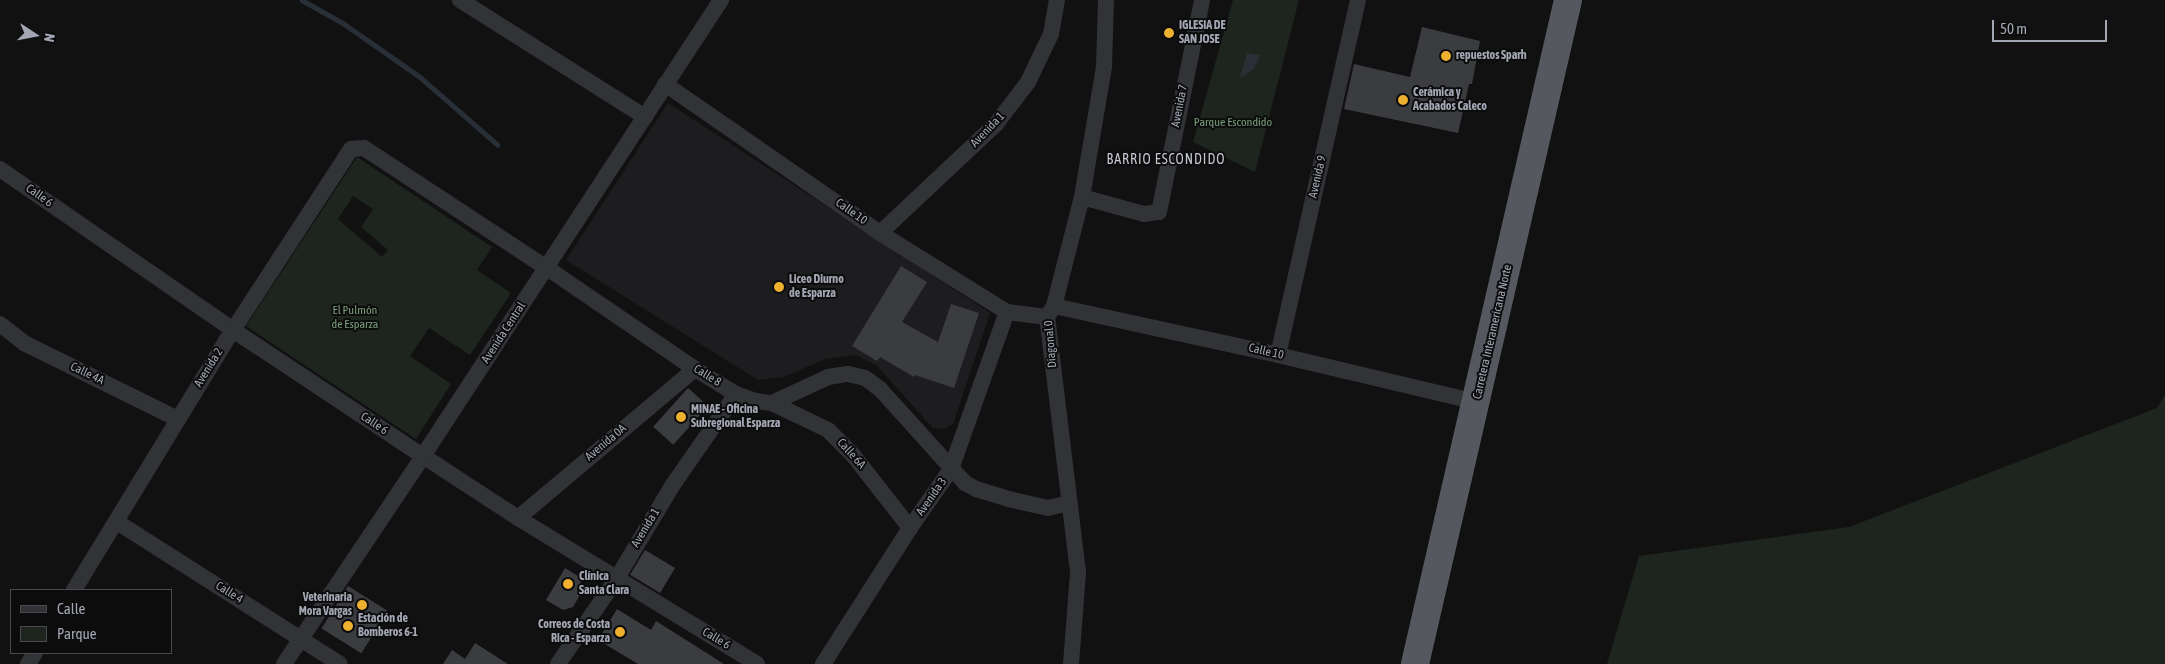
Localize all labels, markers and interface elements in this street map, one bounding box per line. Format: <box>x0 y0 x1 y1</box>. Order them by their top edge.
north arrow <box>10 10 60 60</box>
scale bar <box>1995 10 2110 42</box>
place label: IGLESIA DE SAN JOSE <box>1179 19 1226 47</box>
text: 50 m <box>2000 20 2027 37</box>
marker: IGLESIA DE SAN JOSE <box>1163 27 1175 39</box>
text: N <box>41 32 58 43</box>
place label: repuestos Sparh <box>1456 49 1527 63</box>
marker: repuestos Sparh <box>1440 50 1452 62</box>
street label: Avenida 7 <box>1169 83 1191 129</box>
place label: Cerámica y Acabados Caleco <box>1413 86 1487 114</box>
marker: Cerámica y Acabados Caleco <box>1397 94 1409 106</box>
street label: Avenida 1 <box>968 109 1008 151</box>
park label: Parque Escondido <box>1194 116 1272 130</box>
district label: BARRIO ESCONDIDO <box>1105 151 1227 167</box>
street label: Avenida 9 <box>1306 154 1330 200</box>
street label: Calle 6 <box>23 182 55 210</box>
street label: Calle 10 <box>832 196 870 228</box>
street label: Carretera Interamericana Norte <box>1470 263 1516 401</box>
place label: Liceo Diurno de Esparza <box>789 273 844 301</box>
marker: Liceo Diurno de Esparza <box>773 281 785 293</box>
street label: Avenida Central <box>479 300 529 366</box>
park label: El Pulmón de Esparza <box>332 304 378 332</box>
street label: Diagonal 0 <box>1042 320 1060 368</box>
street label: Calle 10 <box>1247 341 1285 363</box>
street label: Avenida 2 <box>191 346 227 390</box>
street label: Calle 4A <box>68 360 106 388</box>
street label: Calle 8 <box>690 362 724 390</box>
place label: MINAE - Oficina Subregional Esparza <box>691 403 780 431</box>
street label: Calle 6 <box>358 410 390 438</box>
marker: MINAE - Oficina Subregional Esparza <box>675 411 687 423</box>
street label: Avenida 0A <box>583 422 629 464</box>
street label: Calle 6A <box>834 436 868 472</box>
street label: Avenida 3 <box>914 475 950 519</box>
street label: Avenida 1 <box>629 506 663 550</box>
place label: Clínica Santa Clara <box>579 570 629 598</box>
marker: Clínica Santa Clara <box>561 577 575 591</box>
street label: Calle 4 <box>212 579 246 607</box>
legend <box>10 589 172 654</box>
place label: Veterinaria Mora Vargas <box>299 591 352 619</box>
marker: Veterinaria Mora Vargas <box>356 599 368 611</box>
text: Calle <box>57 600 85 617</box>
place label: Estación de Bomberos 6-1 <box>358 612 418 640</box>
place label: Correos de Costa Rica - Esparza <box>538 618 610 646</box>
marker: Estación de Bomberos 6-1 <box>342 620 354 632</box>
text: Parque <box>57 625 97 642</box>
street label: Calle 6 <box>699 625 733 653</box>
marker: Correos de Costa Rica - Esparza <box>614 626 626 638</box>

